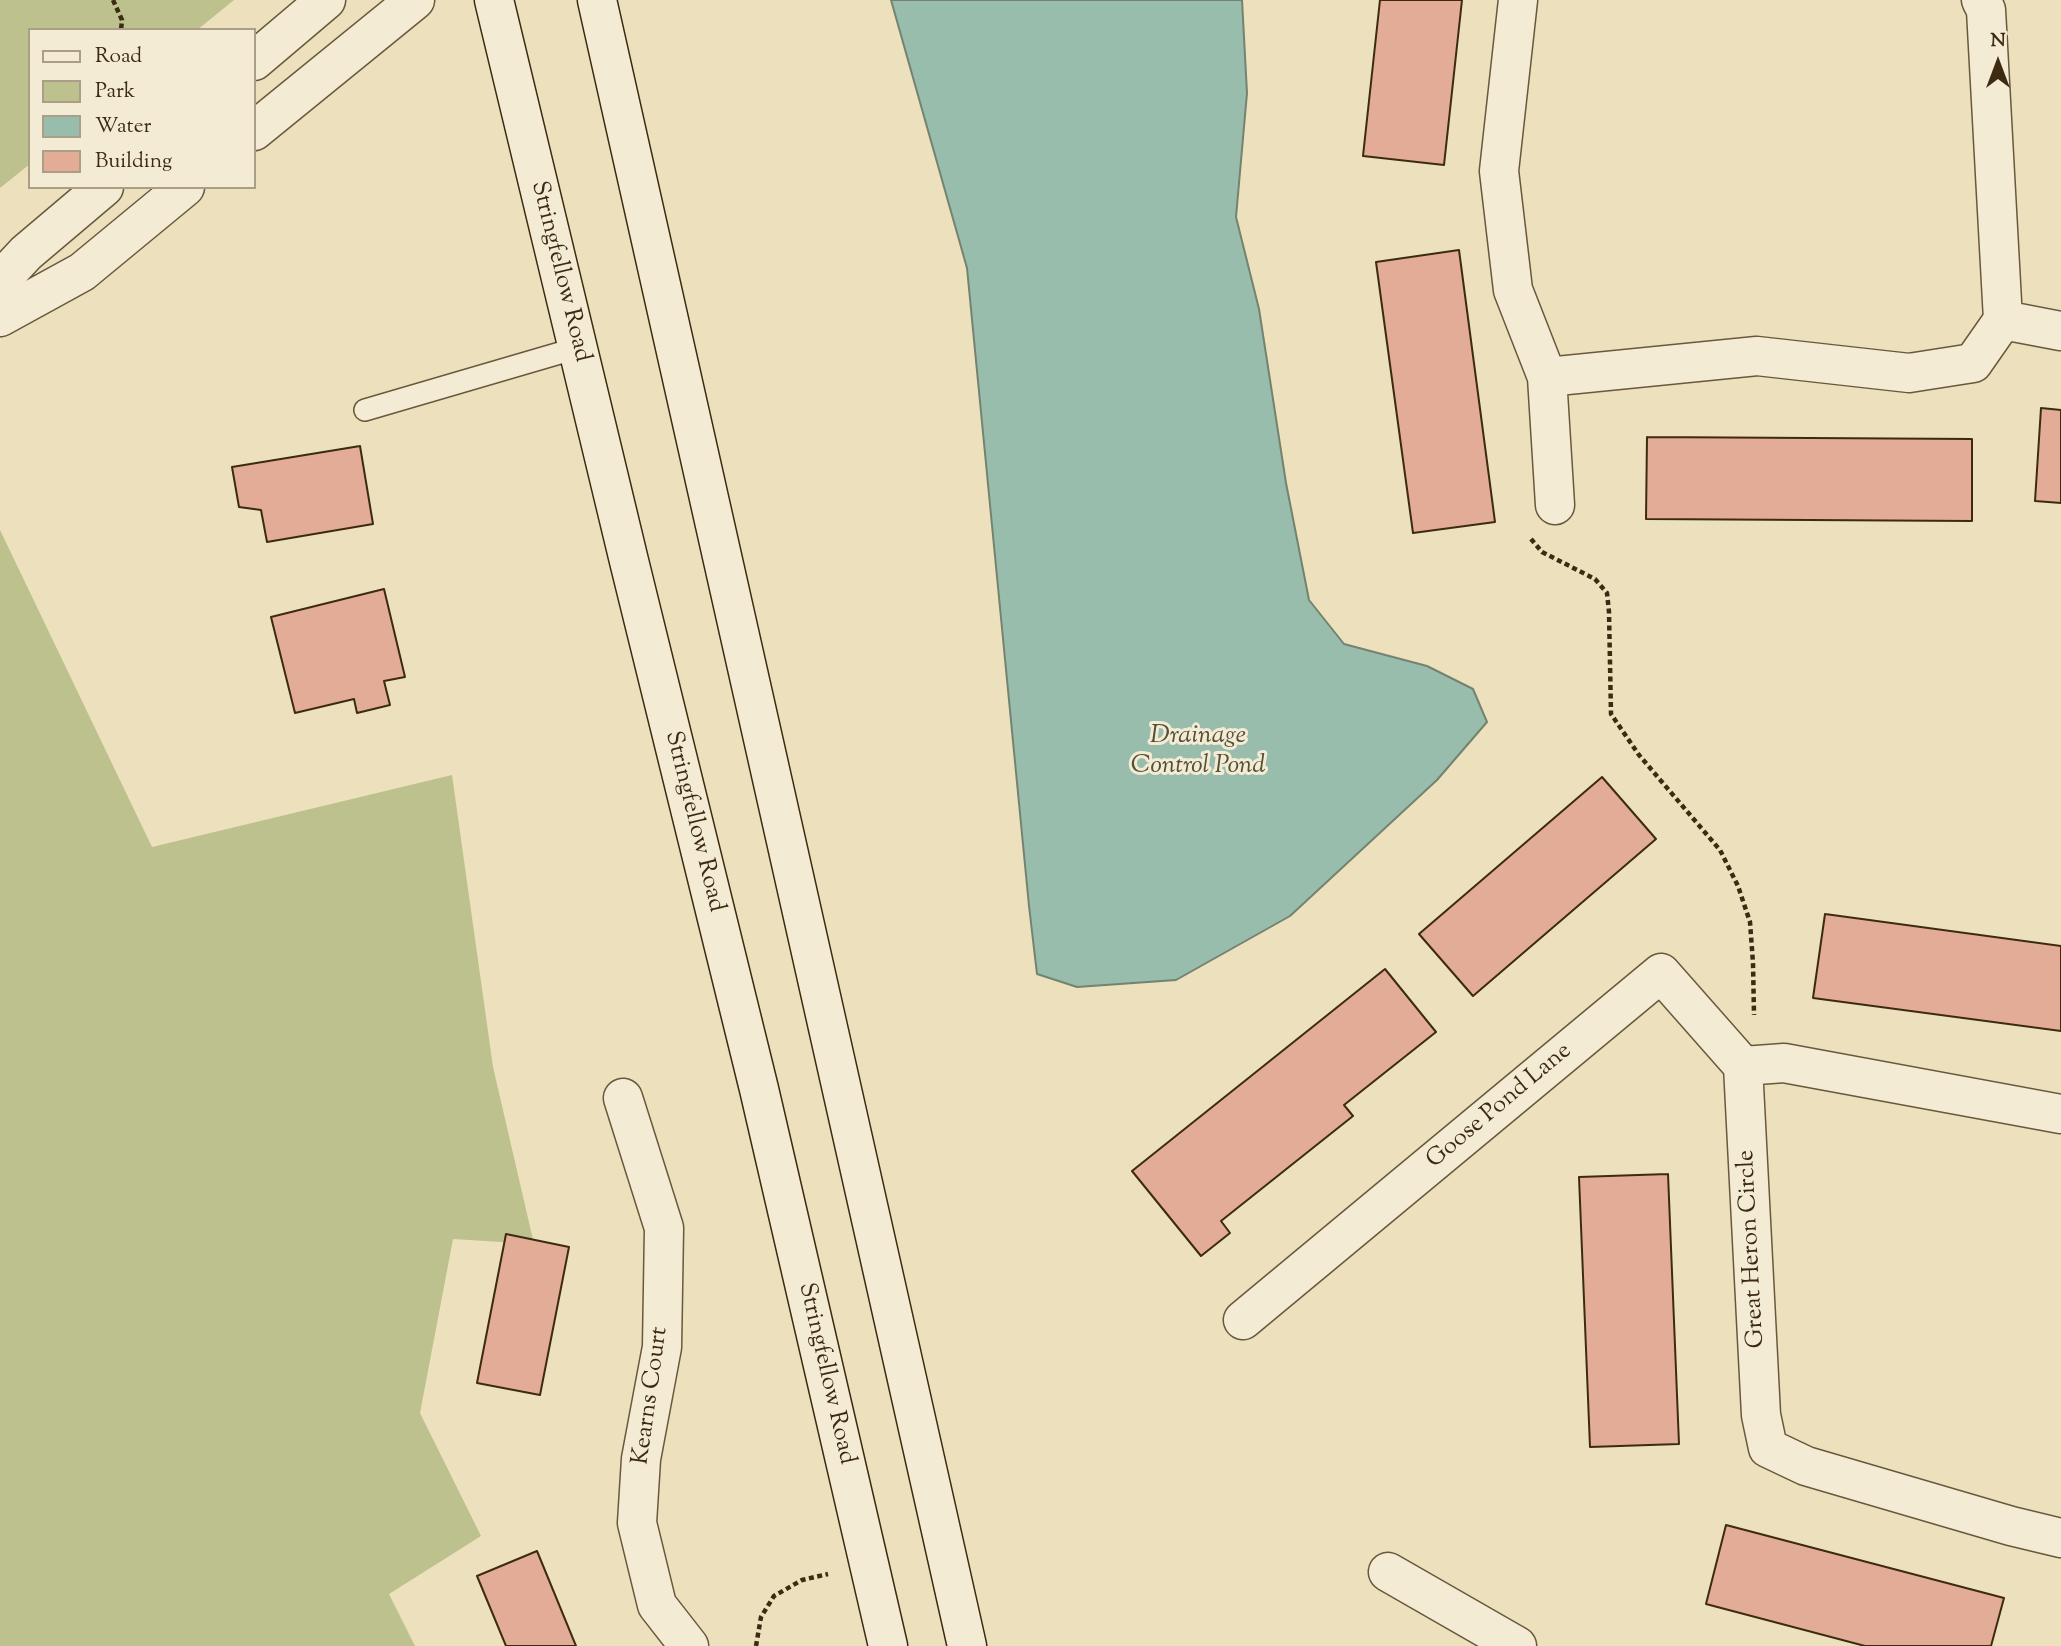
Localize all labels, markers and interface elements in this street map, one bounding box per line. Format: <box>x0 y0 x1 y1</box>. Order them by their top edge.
legend <box>28 28 256 189</box>
north arrow <box>1963 28 2033 98</box>
text: N <box>1990 28 2006 55</box>
text: Road <box>95 42 142 72</box>
text: Park <box>95 77 135 107</box>
text: Water <box>95 112 151 142</box>
text: Building <box>95 147 172 177</box>
street label: Stringfellow Road <box>523 179 595 365</box>
water label: Drainage Control Pond <box>1131 722 1265 784</box>
street label: Stringfellow Road <box>657 729 729 915</box>
street label: Goose Pond Lane <box>1422 1038 1578 1176</box>
street label: Great Heron Circle <box>1733 1149 1773 1349</box>
street label: Stringfellow Road <box>790 1280 860 1468</box>
street label: Kearns Court <box>628 1325 676 1467</box>

